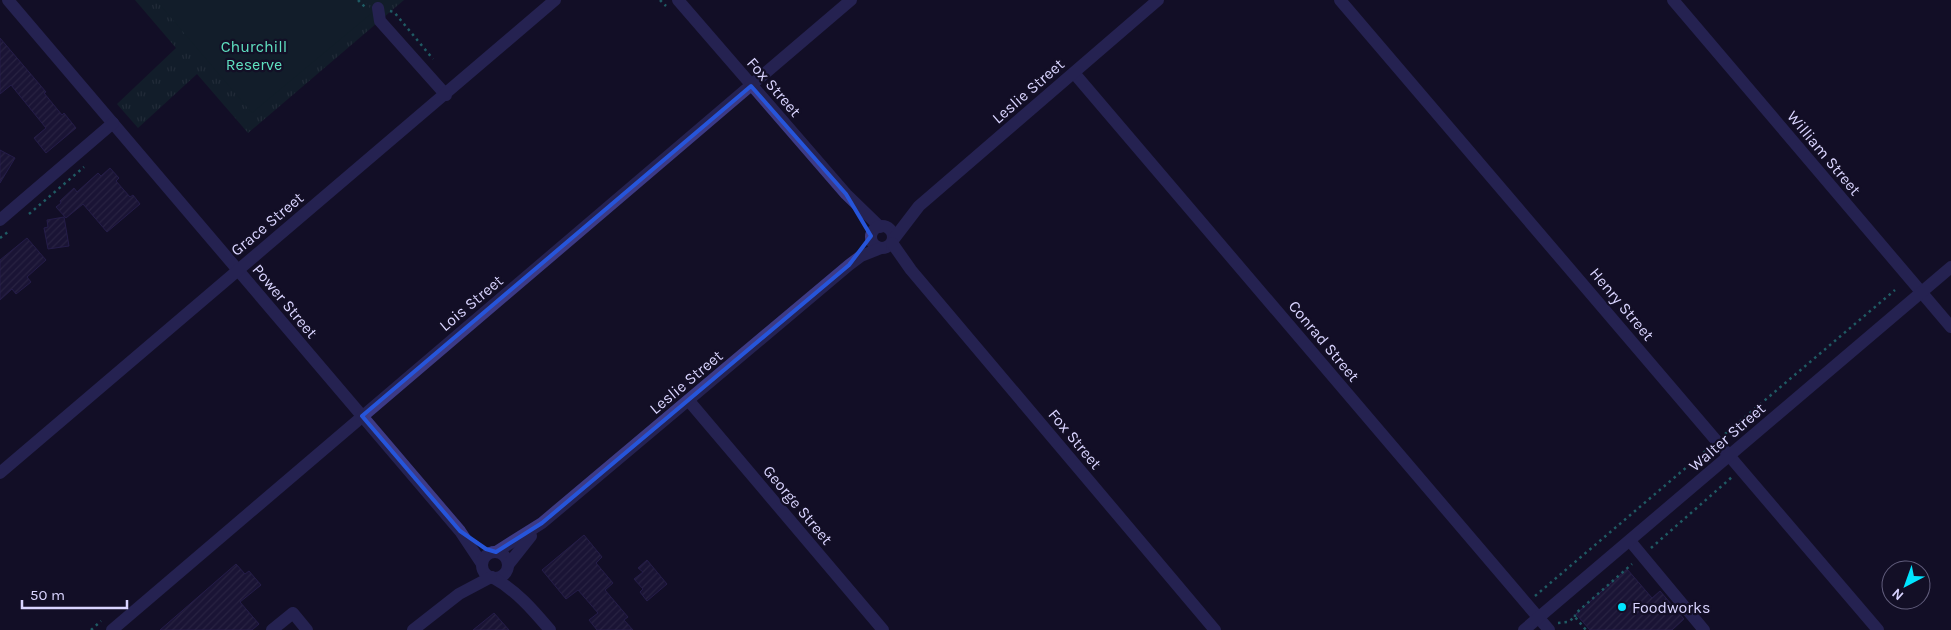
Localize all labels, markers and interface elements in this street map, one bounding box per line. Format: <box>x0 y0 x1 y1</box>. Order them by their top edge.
park label: Churchill Reserve <box>221 37 287 74</box>
street label: Fox Street <box>743 53 805 121</box>
street label: Leslie Street <box>988 55 1068 127</box>
street label: William Street <box>1783 107 1865 199</box>
street label: Grace Street <box>227 188 307 260</box>
street label: Power Street <box>249 260 321 342</box>
street label: Henry Street <box>1586 264 1658 344</box>
street label: Lois Street <box>435 271 507 335</box>
street label: Conrad Street <box>1285 297 1363 385</box>
street label: Leslie Street <box>646 346 726 418</box>
street label: Walter Street <box>1685 399 1769 475</box>
street label: Fox Street <box>1044 405 1106 473</box>
street label: George Street <box>759 461 837 549</box>
north arrow <box>1881 560 1931 610</box>
scale bar <box>22 578 128 610</box>
text: N <box>1888 585 1907 604</box>
text: 50 m <box>30 586 65 604</box>
place label: Foodworks <box>1632 598 1710 617</box>
marker: Foodworks <box>1616 601 1628 613</box>

